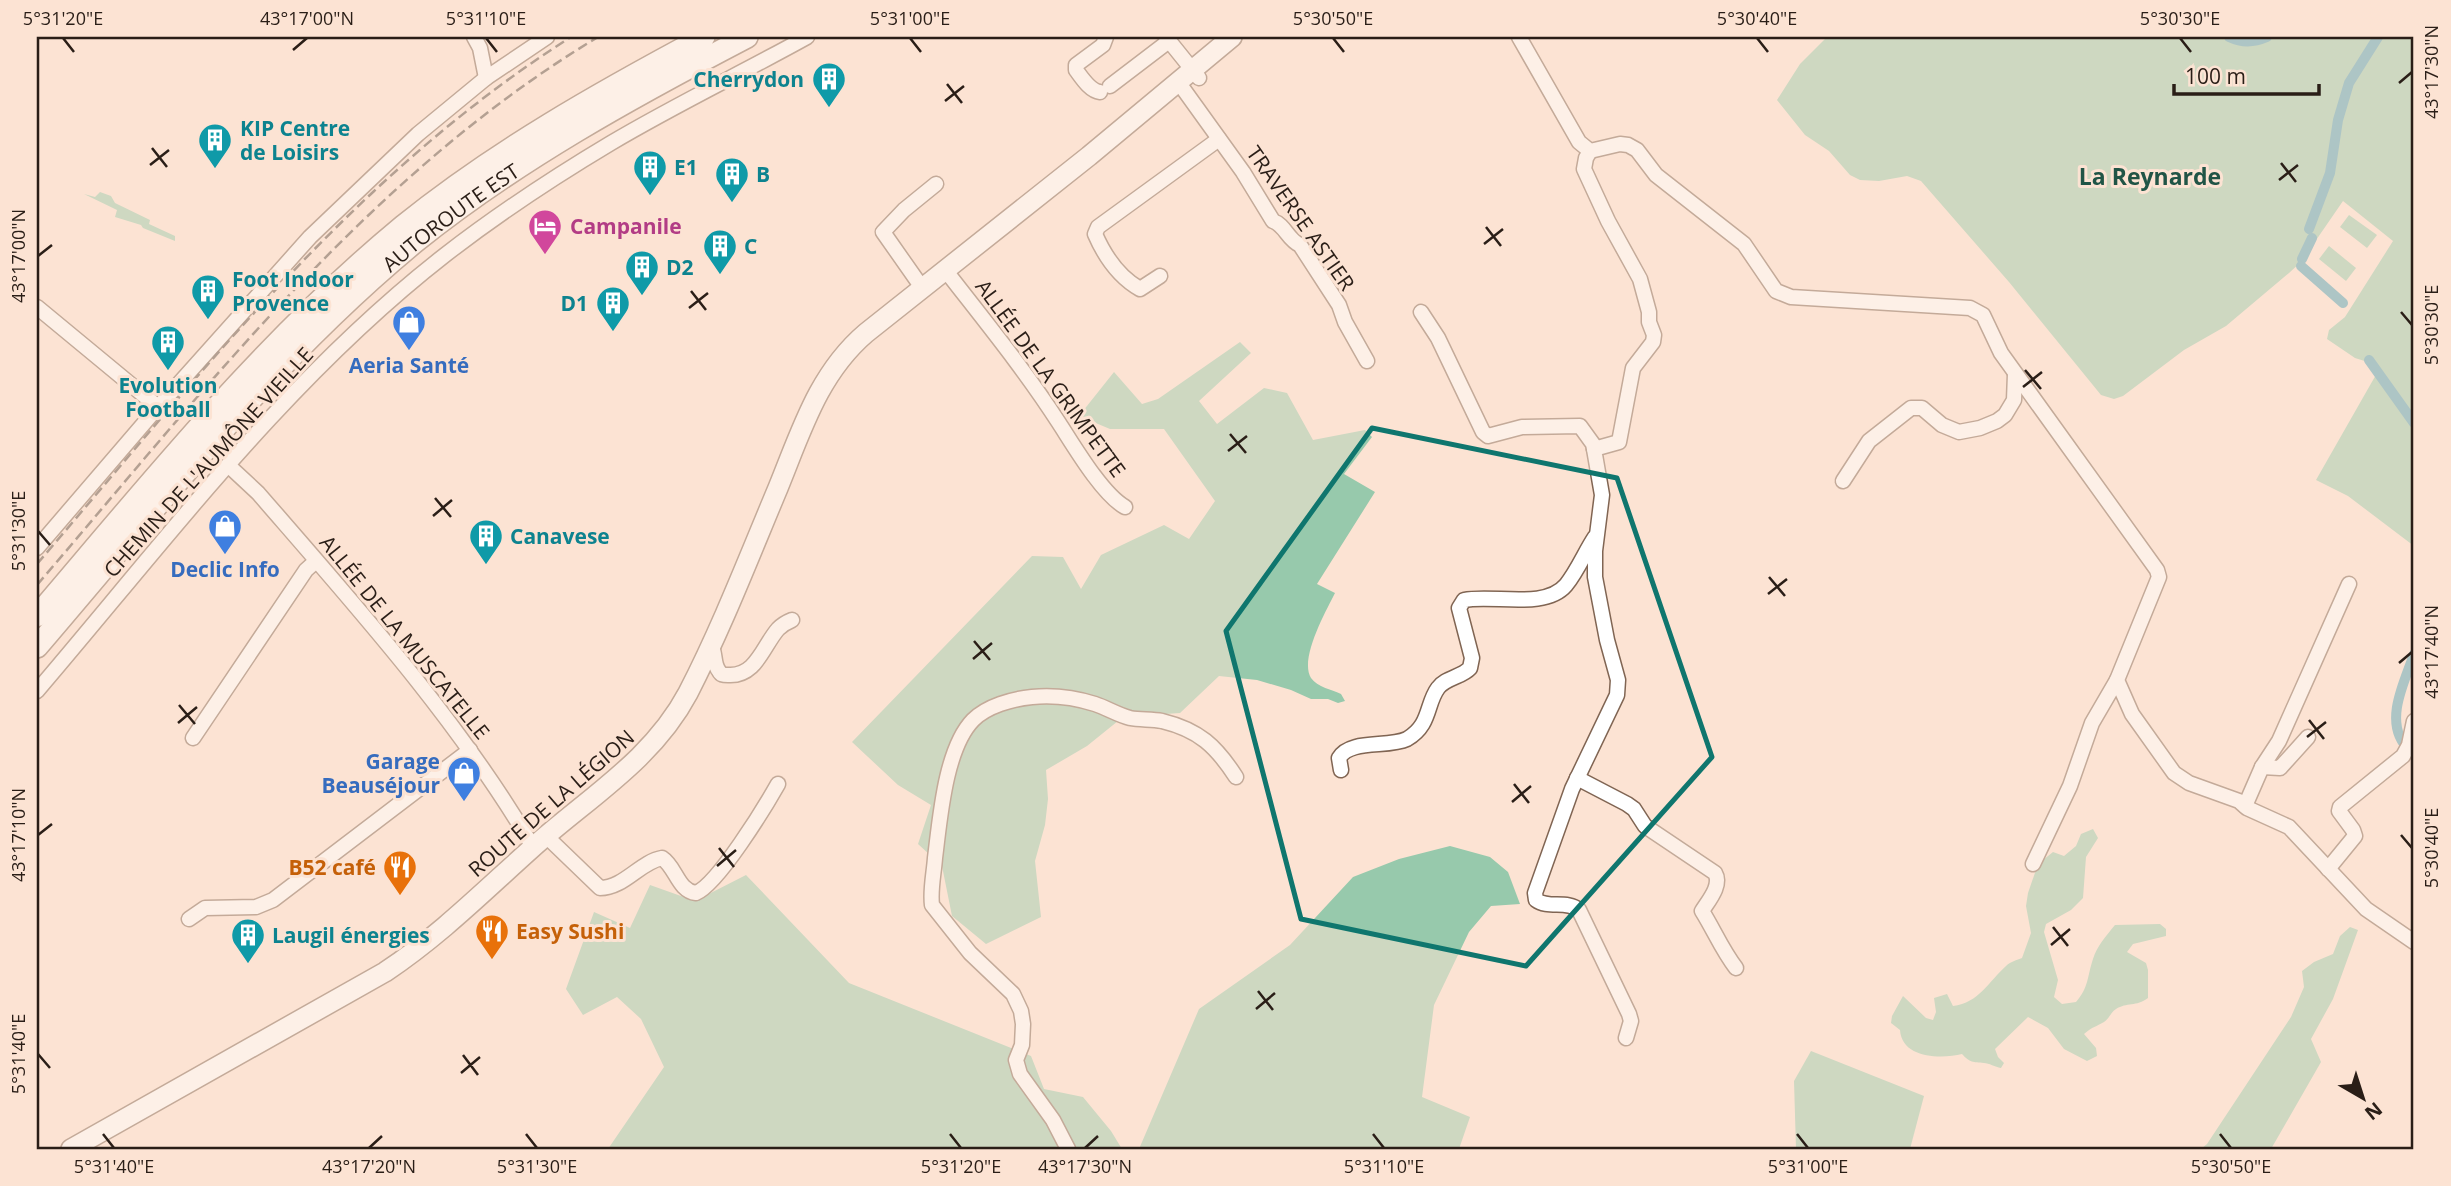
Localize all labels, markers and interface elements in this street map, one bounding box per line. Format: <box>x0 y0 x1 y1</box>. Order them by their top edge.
text: 5°31'20"E <box>23 6 103 30</box>
text: 43°17'00"N <box>260 6 354 30</box>
text: 5°31'10"E <box>446 6 526 30</box>
text: 5°31'00"E <box>870 6 950 30</box>
text: 5°30'50"E <box>1293 6 1373 30</box>
text: 5°30'40"E <box>1717 6 1797 30</box>
text: 5°30'30"E <box>2140 6 2220 30</box>
text: 43°17'30"N <box>2419 25 2443 119</box>
scale bar <box>2174 52 2320 96</box>
building icon: Cherrydon <box>810 60 848 109</box>
text: 100 m <box>2185 62 2246 90</box>
place label: Cherrydon <box>693 65 804 93</box>
place label: KIP Centre de Loisirs <box>240 114 350 166</box>
building icon: KIP Centre de Loisirs <box>196 121 234 170</box>
street label: TRAVERSE ASTIER <box>1241 140 1361 296</box>
building icon: E1 <box>631 148 669 197</box>
place label: E1 <box>674 153 698 181</box>
building icon: B <box>713 155 751 204</box>
street label: AUTOROUTE EST <box>376 157 525 278</box>
place label: B <box>756 160 770 188</box>
district label: La Reynarde <box>2079 160 2221 192</box>
hotel icon: Campanile <box>526 207 564 256</box>
text: 43°17'00"N <box>6 209 30 303</box>
place label: Campanile <box>570 212 682 240</box>
building icon: C <box>701 227 739 276</box>
place label: C <box>744 232 757 260</box>
building icon: D2 <box>623 248 661 297</box>
place label: D2 <box>666 253 694 281</box>
place label: Foot Indoor Provence <box>232 265 354 317</box>
building icon: Foot Indoor Provence <box>189 272 227 321</box>
street label: ALLÉE DE LA GRIMPETTE <box>970 273 1132 483</box>
building icon: D1 <box>594 284 632 333</box>
text: 5°30'30"E <box>2419 285 2443 365</box>
place label: D1 <box>560 289 588 317</box>
shop icon: Aeria Santé <box>390 303 428 352</box>
building icon: Evolution Football <box>149 323 187 372</box>
street label: CHEMIN DE L'AUMÔNE VIEILLE <box>97 341 319 583</box>
place label: Aeria Santé <box>349 351 469 379</box>
place label: Evolution Football <box>118 371 218 423</box>
text: 5°31'30"E <box>6 491 30 571</box>
shop icon: Declic Info <box>206 507 244 556</box>
building icon: Canavese <box>467 517 505 566</box>
place label: Canavese <box>510 522 610 550</box>
street label: ALLÉE DE LA MUSCATELLE <box>314 529 496 745</box>
place label: Declic Info <box>170 555 280 583</box>
text: 43°17'40"N <box>2419 605 2443 699</box>
street label: ROUTE DE LA LÉGION <box>462 723 640 883</box>
place label: Garage Beauséjour <box>321 747 440 799</box>
shop icon: Garage Beauséjour <box>445 754 483 803</box>
text: 43°17'10"N <box>6 788 30 882</box>
text: 5°30'40"E <box>2419 808 2443 888</box>
restaurant icon: B52 café <box>381 848 419 897</box>
place label: B52 café <box>288 853 376 881</box>
restaurant icon: Easy Sushi <box>473 912 511 961</box>
building icon: Laugil énergies <box>229 916 267 965</box>
place label: Easy Sushi <box>516 917 624 945</box>
place label: Laugil énergies <box>272 921 430 949</box>
text: 5°31'40"E <box>6 1014 30 1094</box>
north arrow <box>2328 1064 2398 1134</box>
text: N <box>2360 1096 2388 1126</box>
text: 5°31'40"E <box>74 1154 154 1178</box>
text: 43°17'20"N <box>322 1154 416 1178</box>
text: 5°31'30"E <box>497 1154 577 1178</box>
text: 5°31'20"E <box>921 1154 1001 1178</box>
text: 43°17'30"N <box>1038 1154 1132 1178</box>
text: 5°31'10"E <box>1344 1154 1424 1178</box>
text: 5°31'00"E <box>1768 1154 1848 1178</box>
text: 5°30'50"E <box>2191 1154 2271 1178</box>

